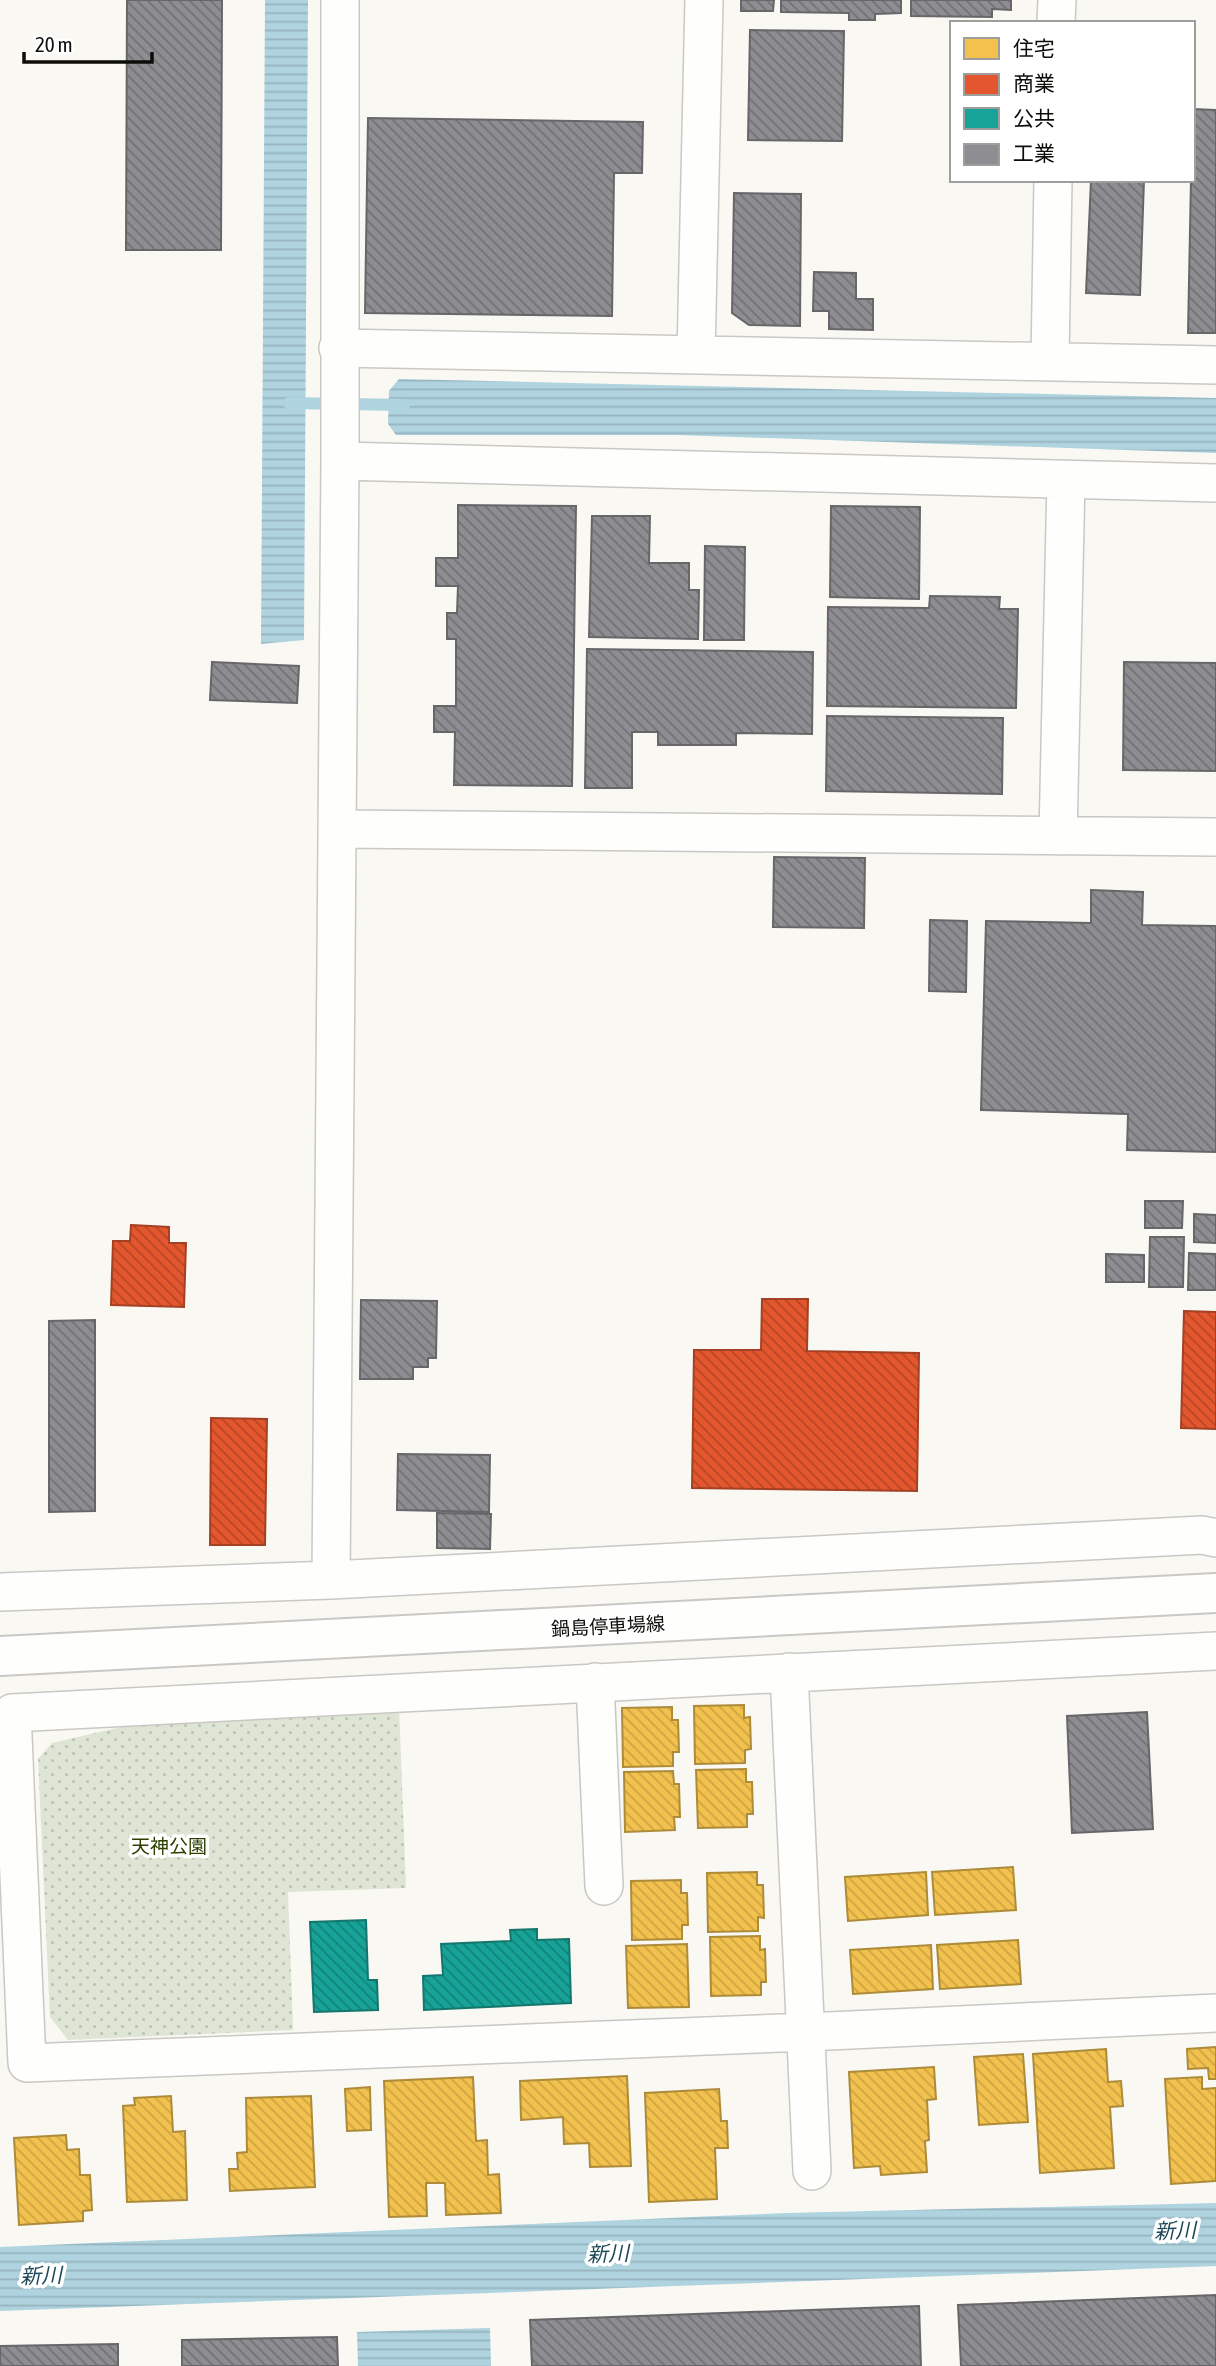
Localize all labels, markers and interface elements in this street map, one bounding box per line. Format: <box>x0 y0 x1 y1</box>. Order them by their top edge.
scale bar <box>24 21 152 65</box>
legend <box>950 21 1195 182</box>
text: 20 m <box>35 32 73 56</box>
text: 住宅 <box>1013 36 1055 60</box>
text: 商業 <box>1013 71 1055 95</box>
text: 公共 <box>1013 106 1055 130</box>
text: 工業 <box>1013 141 1055 165</box>
street label: 鍋島停車場線 <box>550 1612 666 1640</box>
park label: 天神公園 <box>131 1835 207 1857</box>
water label: 新川 <box>1154 2217 1198 2243</box>
water label: 新川 <box>587 2240 631 2266</box>
water label: 新川 <box>20 2262 64 2288</box>

